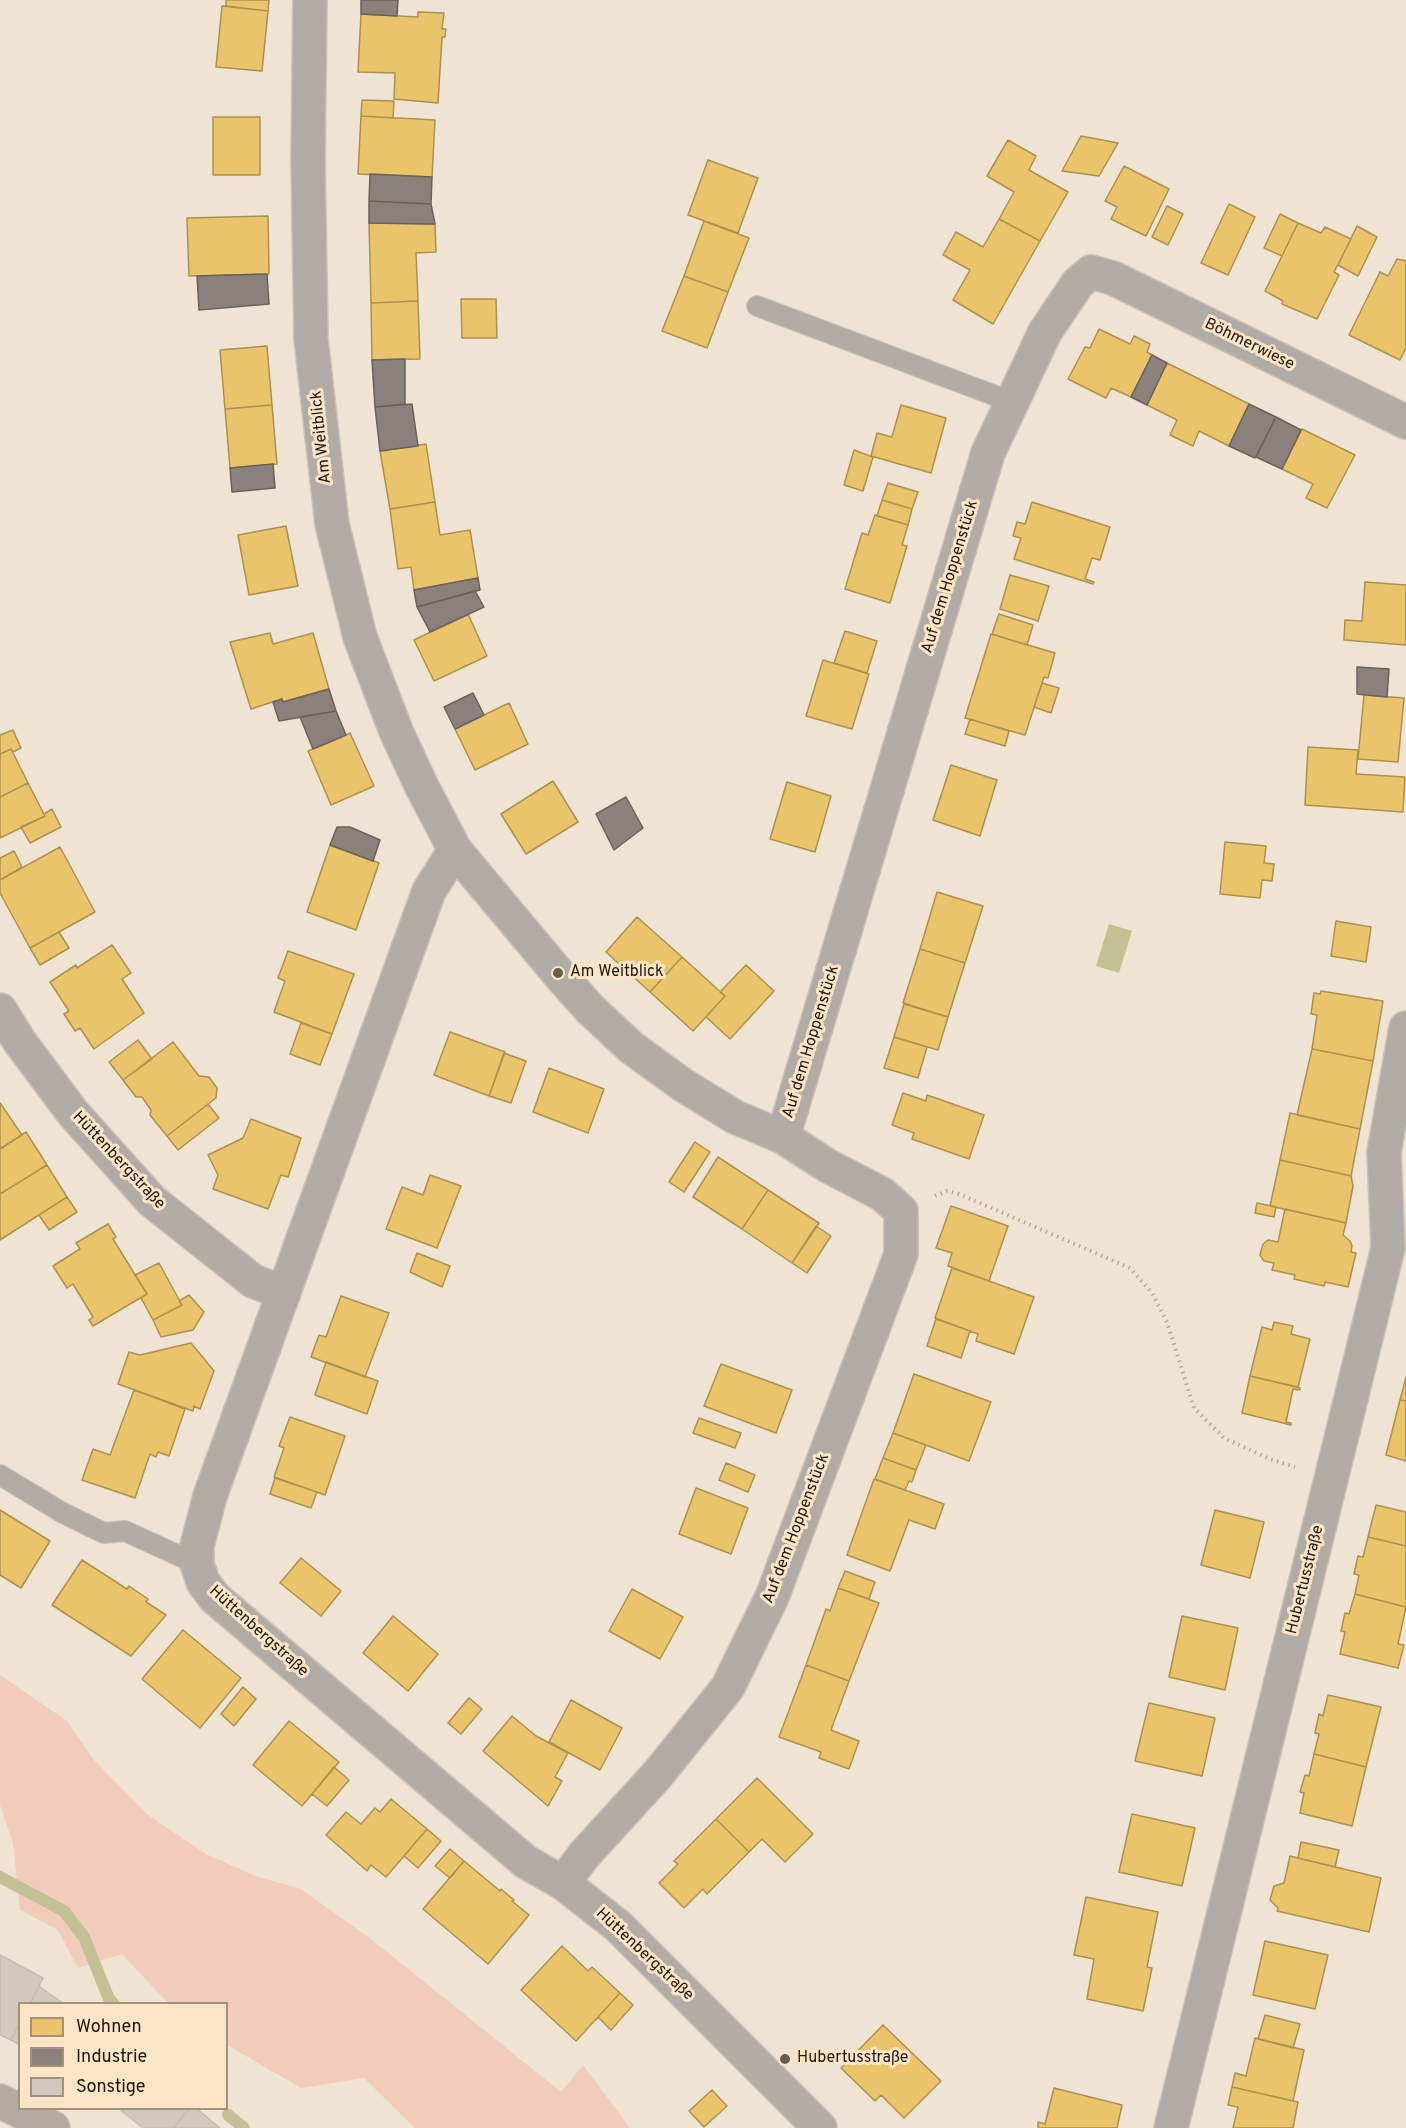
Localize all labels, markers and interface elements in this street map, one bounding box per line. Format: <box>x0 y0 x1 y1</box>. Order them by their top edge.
street label: Böhmerwiese <box>1201 315 1297 375</box>
street label: Am Weitblick <box>308 390 336 484</box>
street label: Auf dem Hoppenstück <box>919 498 983 656</box>
place label: Am Weitblick <box>570 963 663 983</box>
street label: Auf dem Hoppenstück <box>780 963 844 1121</box>
marker: Am Weitblick <box>551 966 565 980</box>
street label: Hüttenbergstraße <box>68 1108 168 1214</box>
street label: Auf dem Hoppenstück <box>760 1451 834 1607</box>
street label: Hubertusstraße <box>1283 1524 1329 1636</box>
street label: Hüttenbergstraße <box>204 1582 312 1682</box>
street label: Hüttenbergstraße <box>591 1905 697 2005</box>
legend <box>18 2002 228 2110</box>
text: Wohnen <box>76 2016 142 2039</box>
text: Industrie <box>76 2046 147 2069</box>
place label: Hubertusstraße <box>797 2049 908 2069</box>
marker: Hubertusstraße <box>778 2052 792 2066</box>
text: Sonstige <box>76 2076 146 2099</box>

